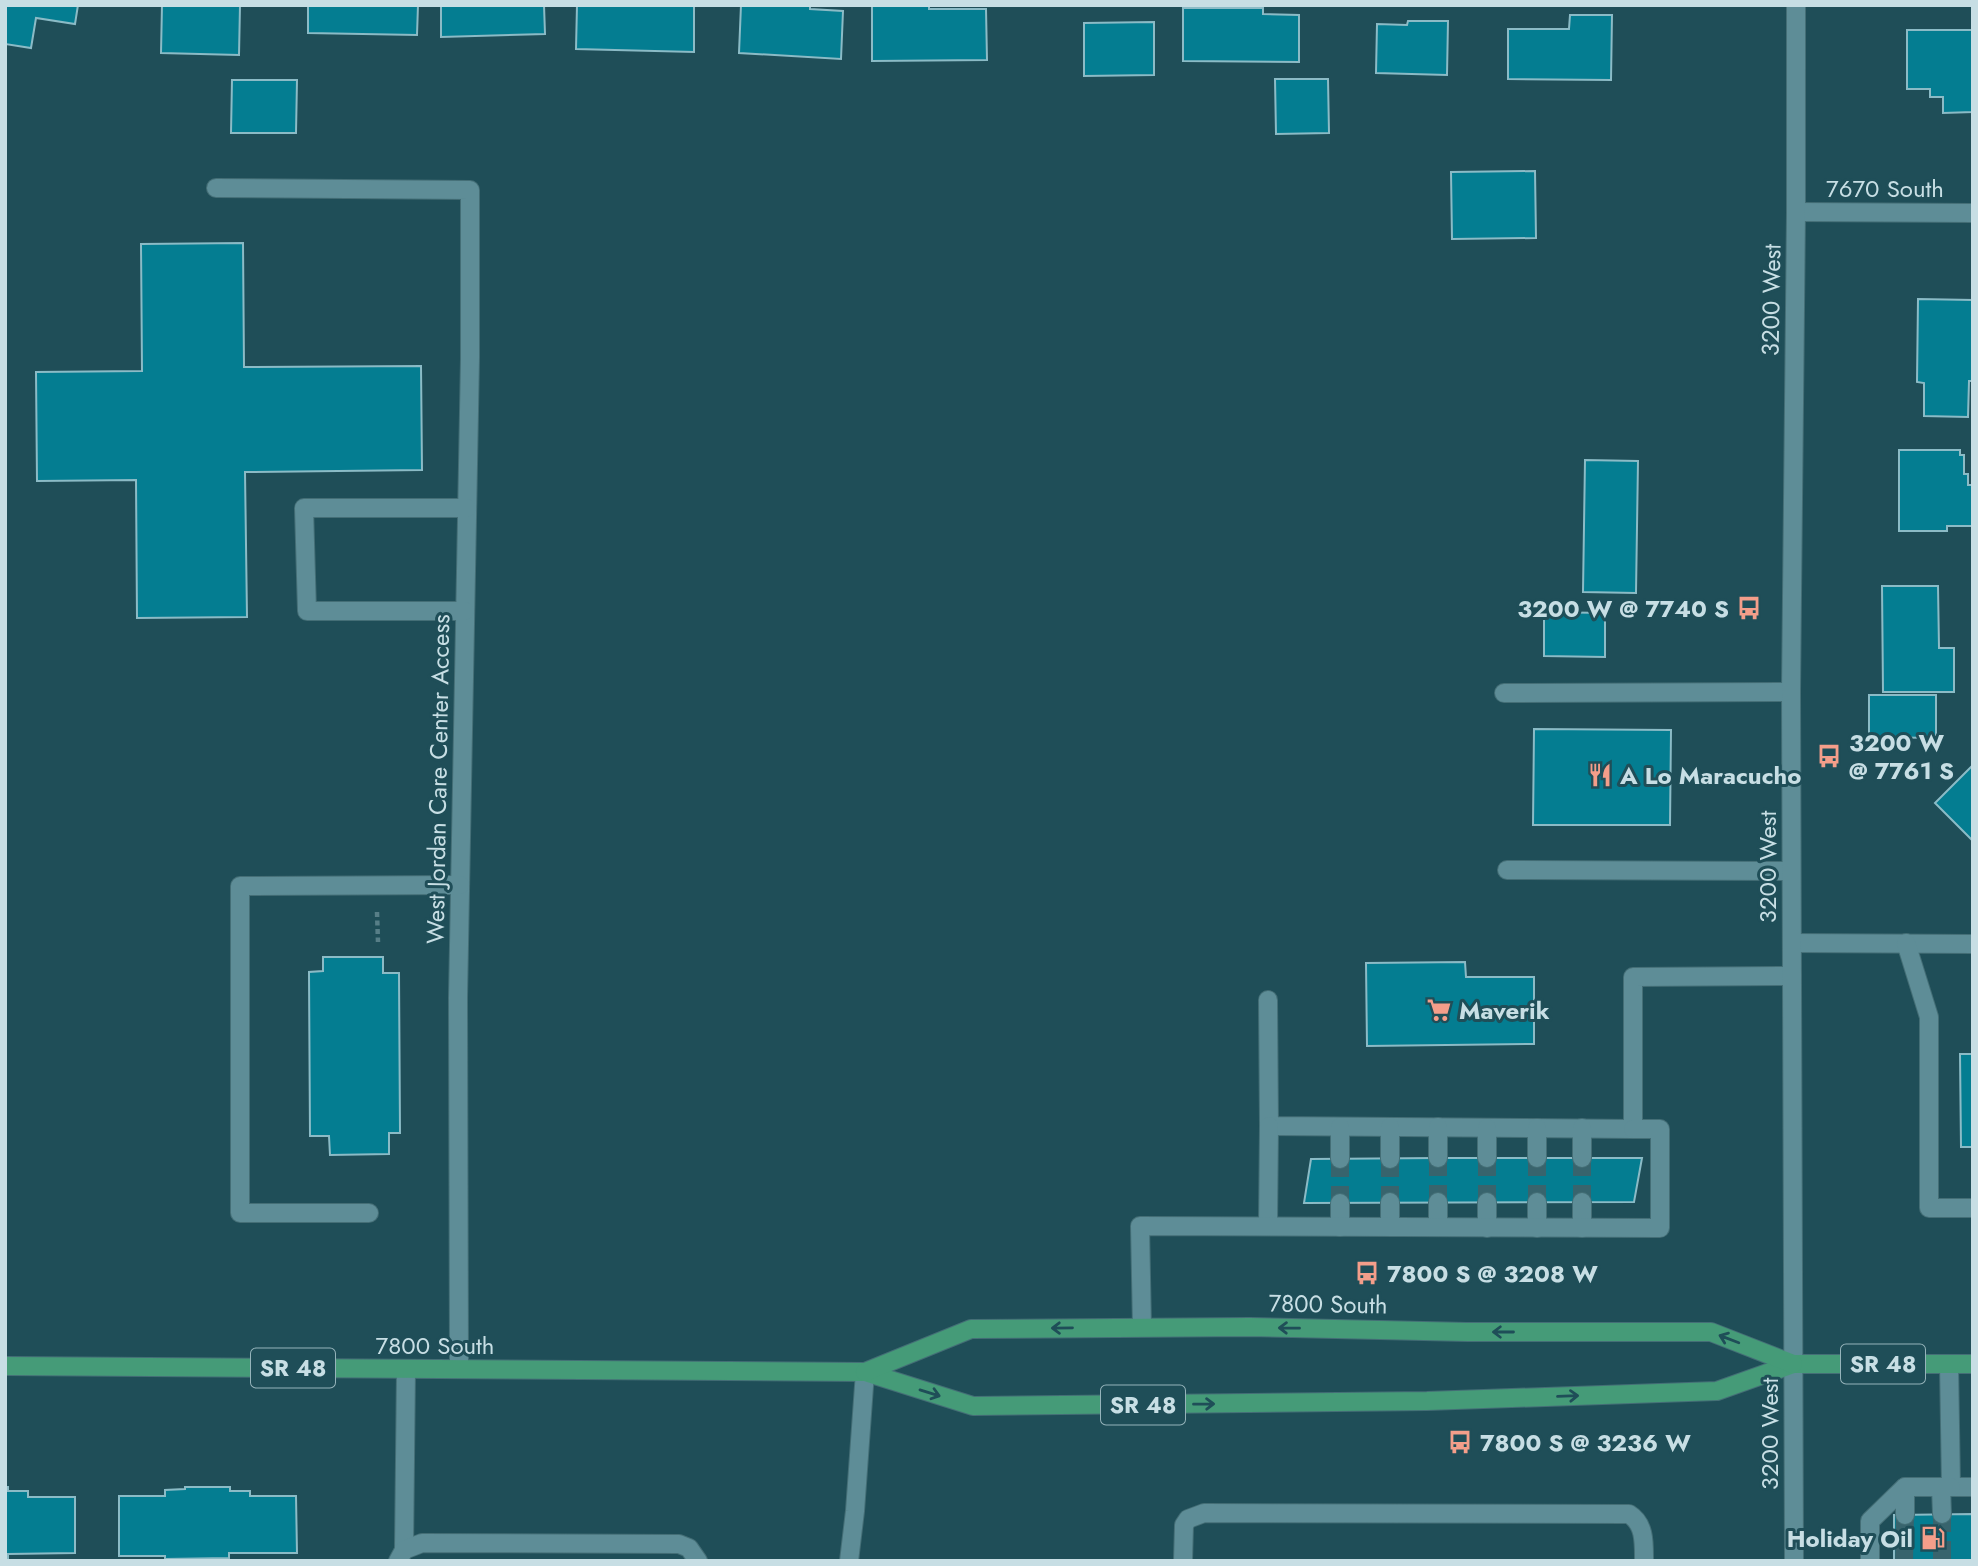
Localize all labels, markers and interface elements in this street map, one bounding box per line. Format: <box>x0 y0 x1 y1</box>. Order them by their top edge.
street label: 7670 South <box>1826 171 1944 206</box>
street label: 3200 West <box>1753 243 1789 356</box>
place label: 3200 W @ 7740 S <box>1517 591 1729 626</box>
bus stop icon: 3200 W @ 7740 S <box>1735 594 1763 622</box>
street label: West Jordan Care Center Access <box>418 614 458 944</box>
place label: 3200 W @ 7761 S <box>1849 725 1954 788</box>
bus stop icon: 3200 W @ 7761 S <box>1815 742 1843 770</box>
place label: A Lo Maracucho <box>1619 758 1801 793</box>
restaurant icon: A Lo Maracucho <box>1586 761 1614 789</box>
street label: 3200 West <box>1750 811 1785 923</box>
place label: Maverik <box>1459 993 1550 1028</box>
supermarket icon: Maverik <box>1425 996 1453 1024</box>
place label: 7800 S @ 3208 W <box>1387 1256 1598 1291</box>
bus stop icon: 7800 S @ 3208 W <box>1353 1259 1381 1287</box>
street label: 7800 South <box>1268 1285 1388 1323</box>
one-way arrow <box>1050 1321 1073 1335</box>
one-way arrow <box>1278 1321 1301 1334</box>
one-way arrow <box>1492 1325 1515 1339</box>
street label: 7800 South <box>376 1328 494 1363</box>
one-way arrow <box>1719 1332 1741 1345</box>
road number: SR 48 <box>1841 1344 1925 1384</box>
road number: SR 48 <box>251 1348 335 1387</box>
street label: 3200 West <box>1752 1378 1787 1490</box>
road number: SR 48 <box>1101 1386 1185 1424</box>
one-way arrow <box>918 1387 940 1400</box>
one-way arrow <box>1556 1390 1579 1403</box>
one-way arrow <box>1192 1397 1215 1411</box>
place label: 7800 S @ 3236 W <box>1480 1425 1691 1460</box>
bus stop icon: 7800 S @ 3236 W <box>1446 1428 1474 1456</box>
place label: Holiday Oil <box>1787 1521 1913 1556</box>
fuel station icon: Holiday Oil <box>1919 1524 1947 1552</box>

